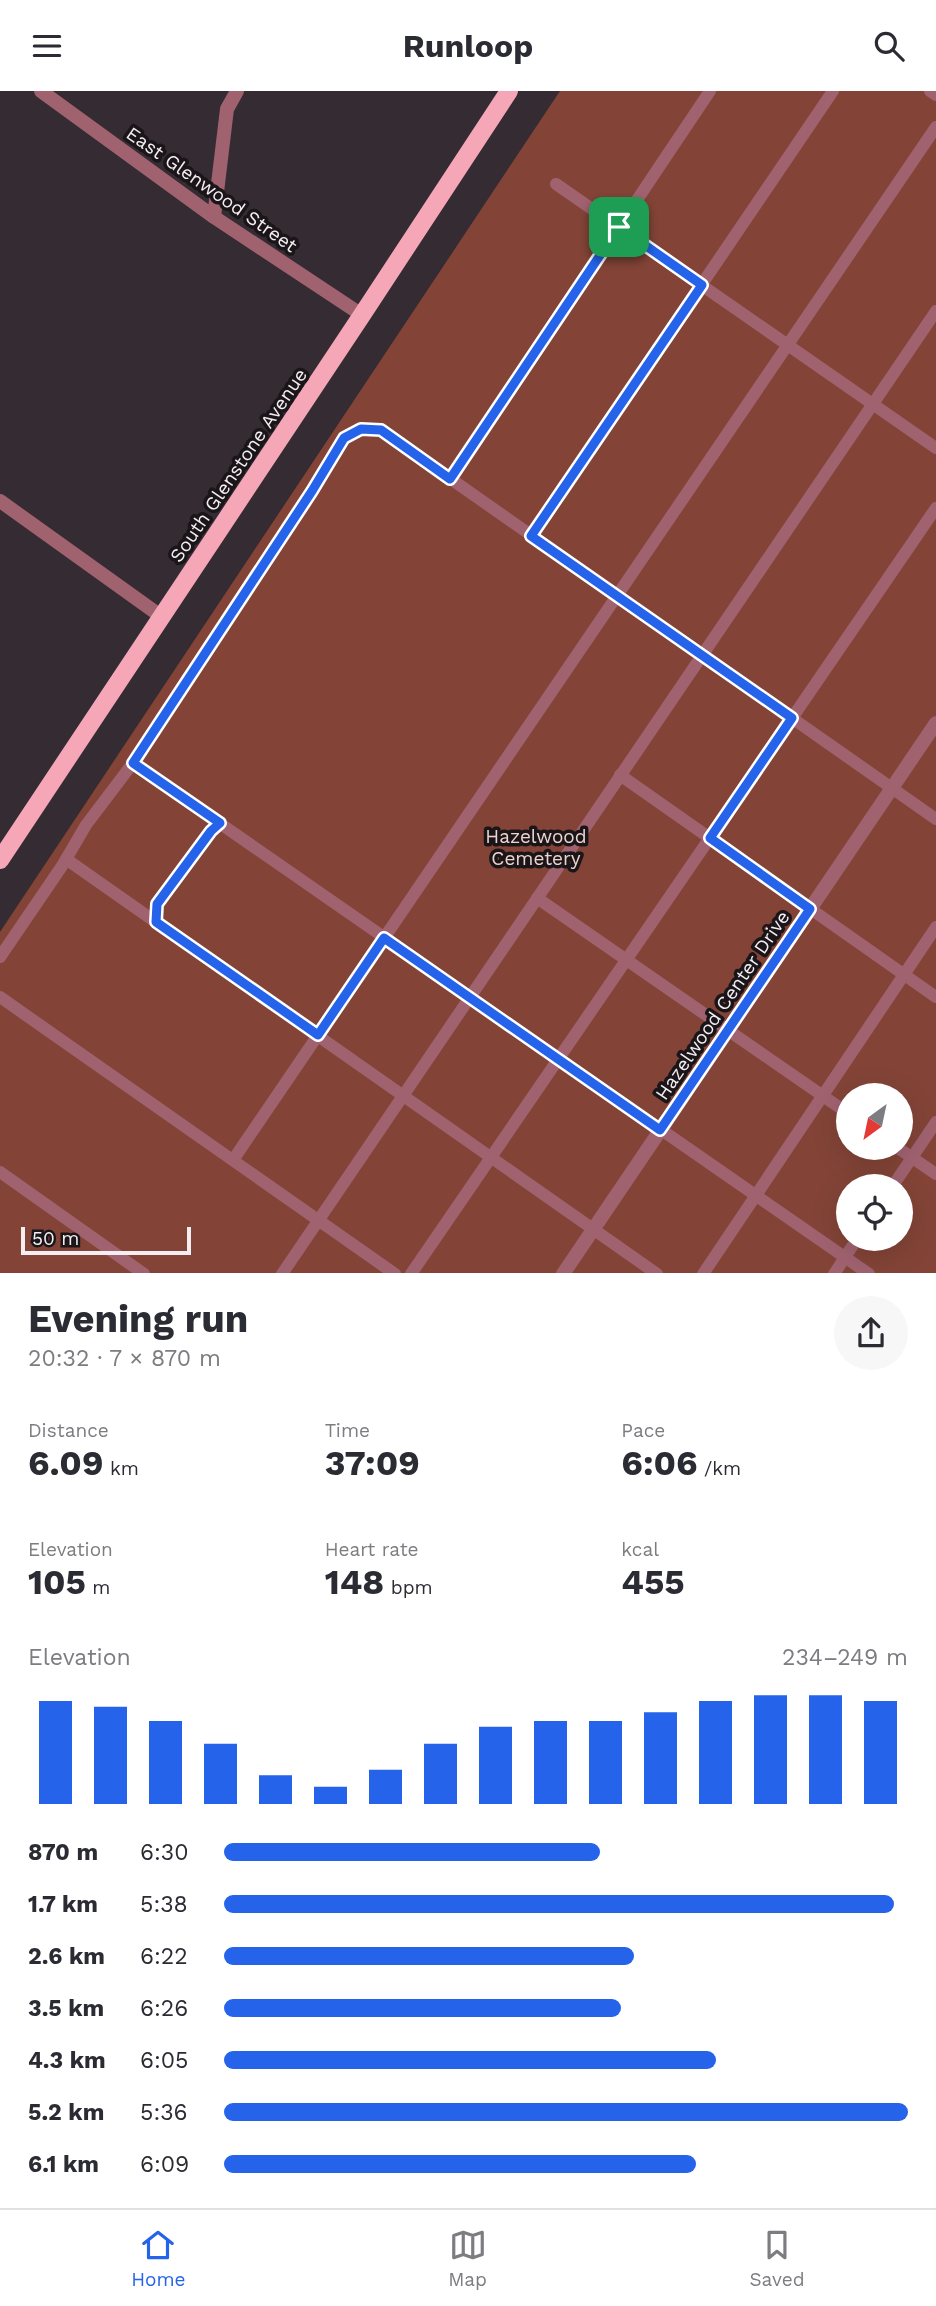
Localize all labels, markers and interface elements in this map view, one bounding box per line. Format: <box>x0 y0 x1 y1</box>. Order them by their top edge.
icon: menu <box>28 27 66 65</box>
text: Runloop <box>403 27 533 65</box>
icon: search <box>870 27 908 65</box>
street label: East Glenwood Street <box>122 122 302 257</box>
pin <box>589 197 649 257</box>
icon: arrive <box>600 208 638 246</box>
street label: South Glenstone Avenue <box>165 364 312 567</box>
park label: Hazelwood Cemetery <box>485 825 587 870</box>
street label: Hazelwood Center Drive <box>650 906 794 1104</box>
north arrow <box>836 1083 914 1160</box>
map controls <box>836 1083 913 1251</box>
button: locate <box>836 1174 913 1251</box>
scale bar <box>21 1225 191 1256</box>
text: 50 m <box>32 1227 79 1250</box>
button: share <box>834 1296 908 1370</box>
text: Evening run <box>28 1297 248 1341</box>
text: 20:32 · 7 × 870 m <box>28 1345 221 1372</box>
text: Distance <box>28 1419 109 1442</box>
text: Time <box>325 1419 370 1442</box>
text: Pace <box>621 1419 665 1442</box>
text: 6.09 <box>28 1442 103 1484</box>
text: 37:09 <box>325 1442 420 1484</box>
text: 6:06 <box>621 1442 698 1484</box>
text: km <box>103 1457 139 1480</box>
text: /km <box>698 1457 741 1480</box>
text: Elevation <box>28 1538 113 1561</box>
text: Heart rate <box>325 1538 419 1561</box>
text: kcal <box>621 1538 659 1561</box>
text: 105 <box>28 1561 86 1603</box>
text: 148 <box>325 1561 384 1603</box>
text: 455 <box>621 1561 685 1603</box>
text: m <box>86 1576 110 1599</box>
text: bpm <box>384 1576 433 1599</box>
text: Elevation <box>28 1644 131 1671</box>
text: 234–249 m <box>782 1644 908 1671</box>
text: 870 m <box>28 1839 98 1866</box>
text: 6:30 <box>140 1839 189 1866</box>
text: 1.7 km <box>28 1891 98 1918</box>
text: 5:38 <box>140 1891 188 1918</box>
text: 2.6 km <box>28 1943 105 1970</box>
text: 6:22 <box>140 1943 188 1970</box>
text: 3.5 km <box>28 1995 104 2022</box>
text: 6:26 <box>140 1995 188 2022</box>
text: 4.3 km <box>28 2047 106 2074</box>
text: 6:05 <box>140 2047 188 2074</box>
text: 5.2 km <box>28 2099 104 2126</box>
text: 5:36 <box>140 2099 188 2126</box>
text: 6.1 km <box>28 2151 99 2178</box>
text: 6:09 <box>140 2151 189 2178</box>
tab: Home <box>131 2226 186 2291</box>
tab: Map <box>448 2226 487 2291</box>
tab: Saved <box>749 2226 805 2291</box>

